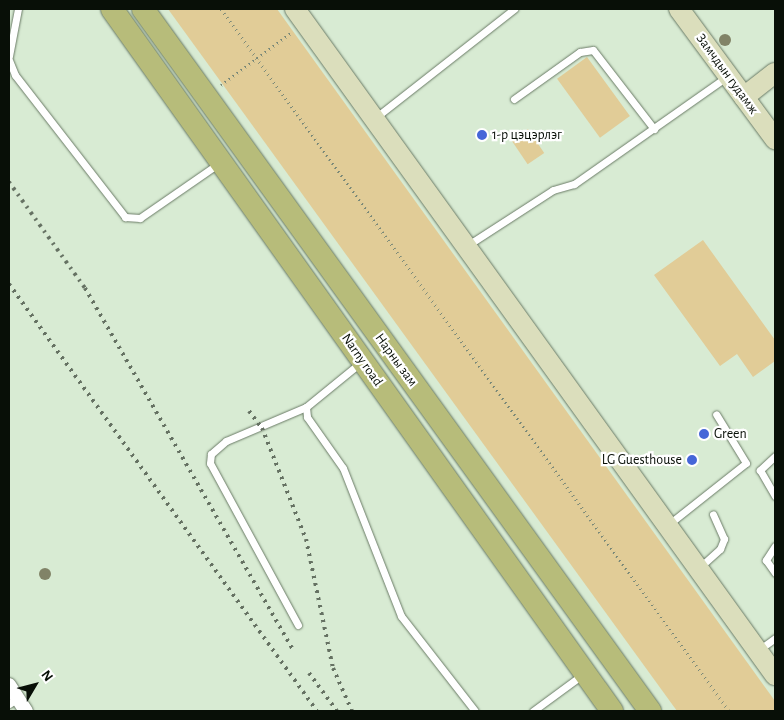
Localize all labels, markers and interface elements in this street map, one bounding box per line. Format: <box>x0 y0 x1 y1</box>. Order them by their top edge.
street label: Замчдын гудамж <box>692 31 762 117</box>
place label: 1-р цэцэрлэг <box>492 127 562 143</box>
marker: 1-р цэцэрлэг <box>476 129 488 141</box>
street label: Narny road <box>338 330 386 390</box>
street label: Нарны зам <box>371 330 421 390</box>
place label: Green <box>714 426 747 442</box>
marker: Green <box>698 428 710 440</box>
place label: LG Guesthouse <box>602 452 682 468</box>
marker: LG Guesthouse <box>686 454 698 466</box>
north arrow <box>10 660 60 710</box>
text: N <box>38 668 55 684</box>

